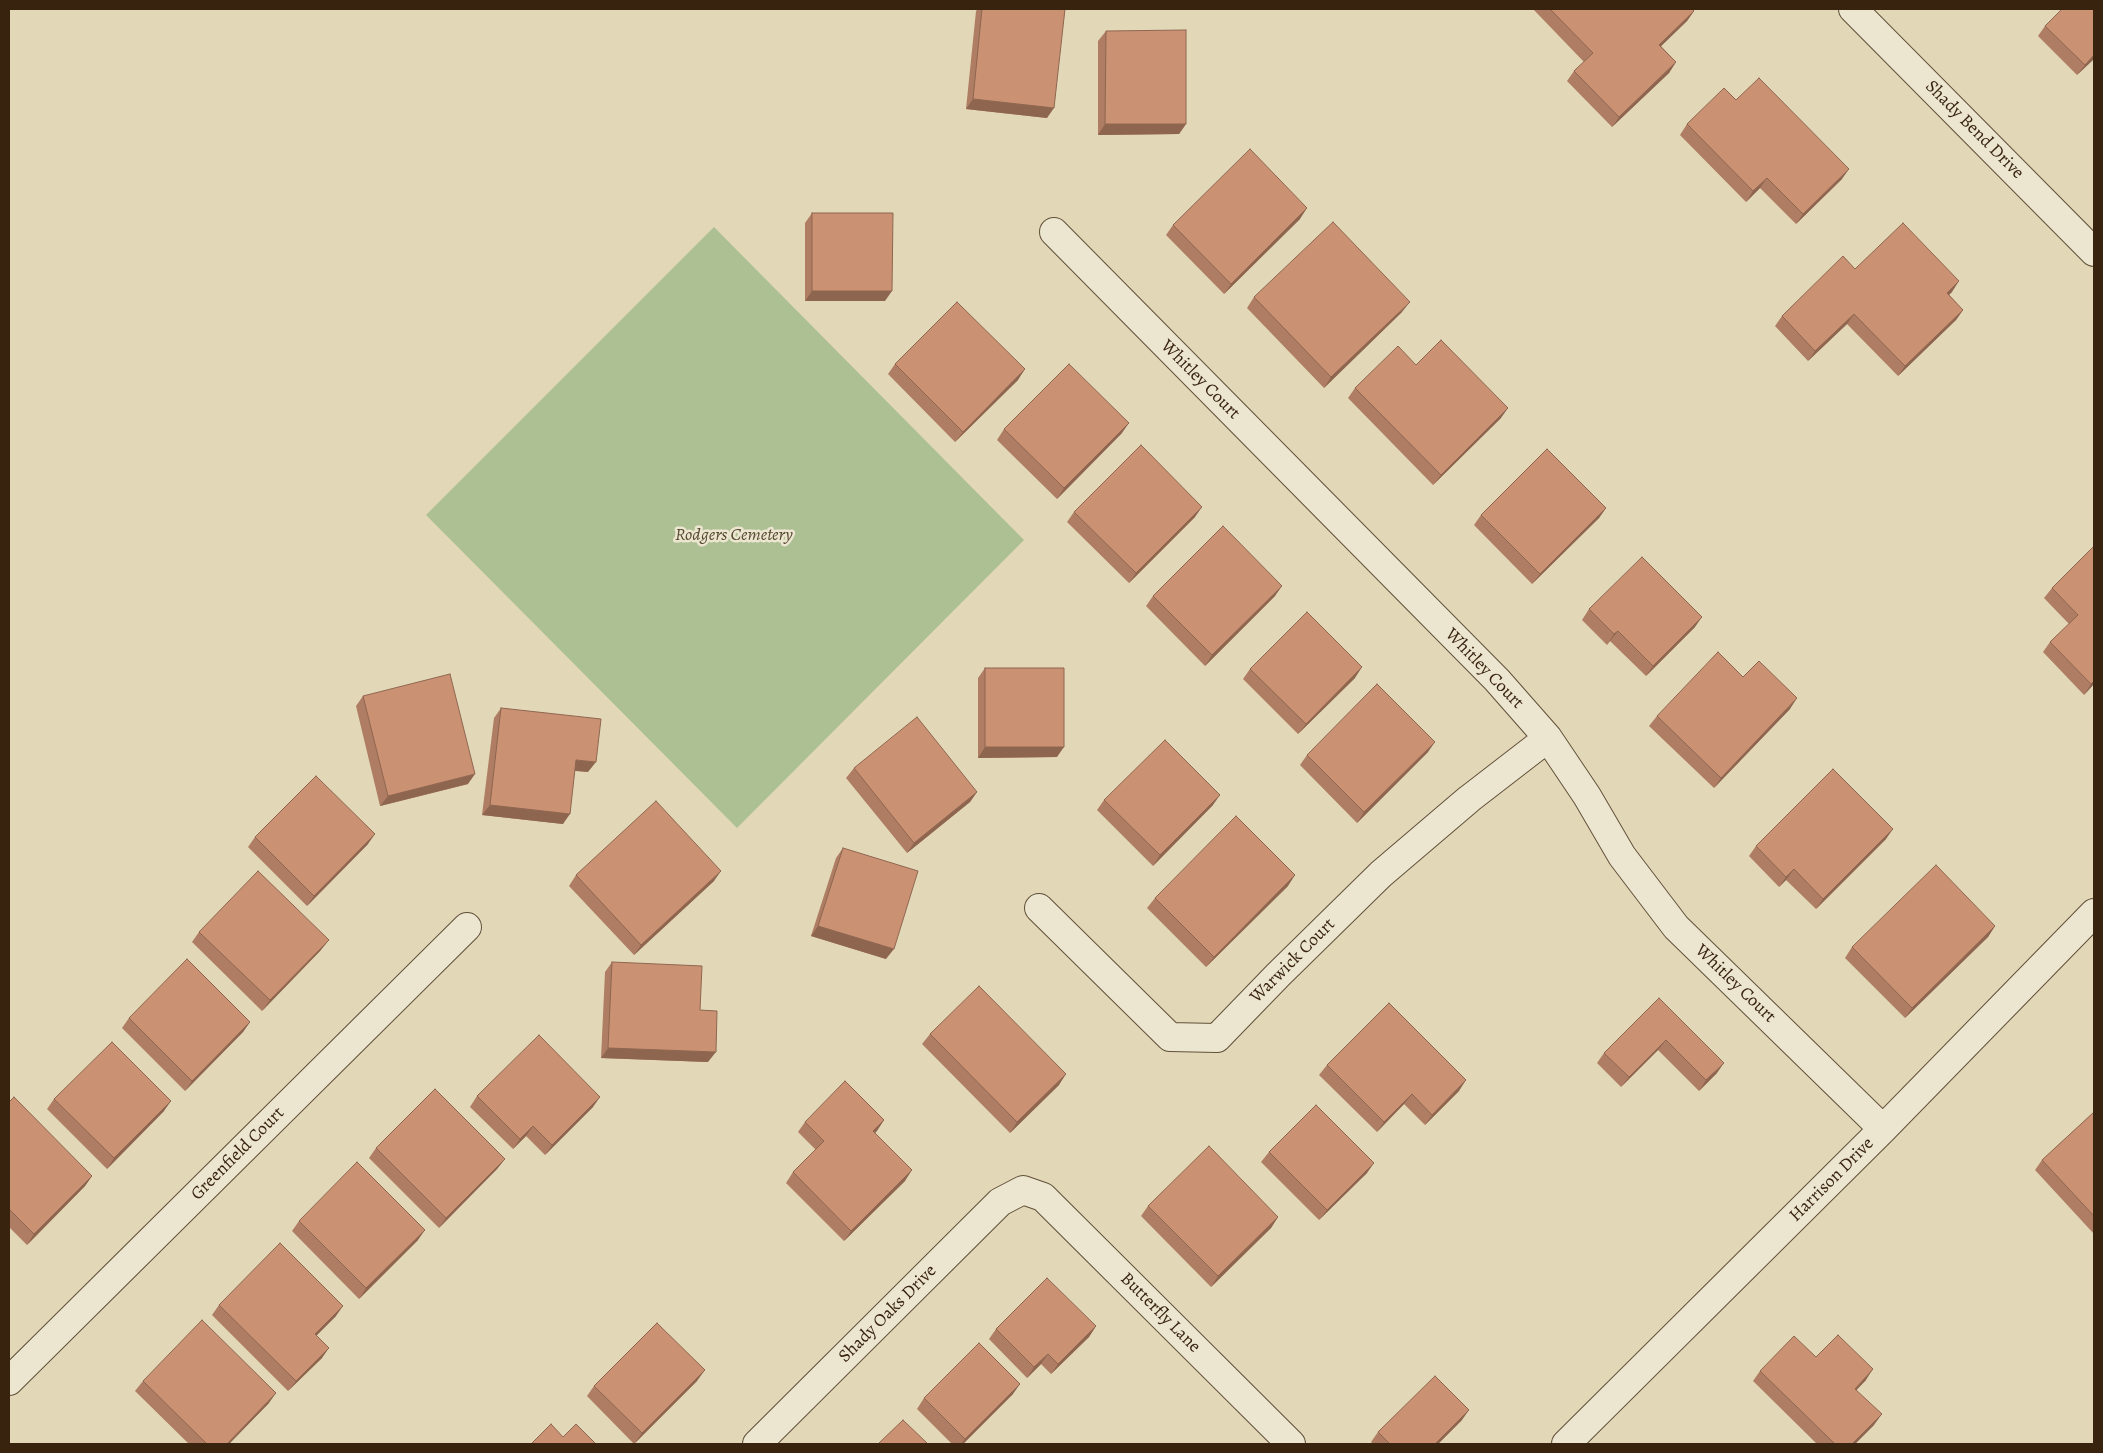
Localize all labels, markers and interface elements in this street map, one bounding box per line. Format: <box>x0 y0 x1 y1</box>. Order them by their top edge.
street label: Shady Bend Drive <box>1920 76 2028 184</box>
street label: Whitley Court <box>1156 336 1244 424</box>
park label: Rodgers Cemetery <box>675 525 793 547</box>
street label: Whitley Court <box>1440 624 1528 714</box>
street label: Warwick Court <box>1246 914 1340 1008</box>
street label: Whitley Court <box>1690 940 1780 1028</box>
street label: Greenfield Court <box>187 1103 289 1205</box>
street label: Harrison Drive <box>1785 1133 1879 1227</box>
street label: Shady Oaks Drive <box>835 1261 941 1367</box>
street label: Butterfly Lane <box>1115 1268 1205 1358</box>

